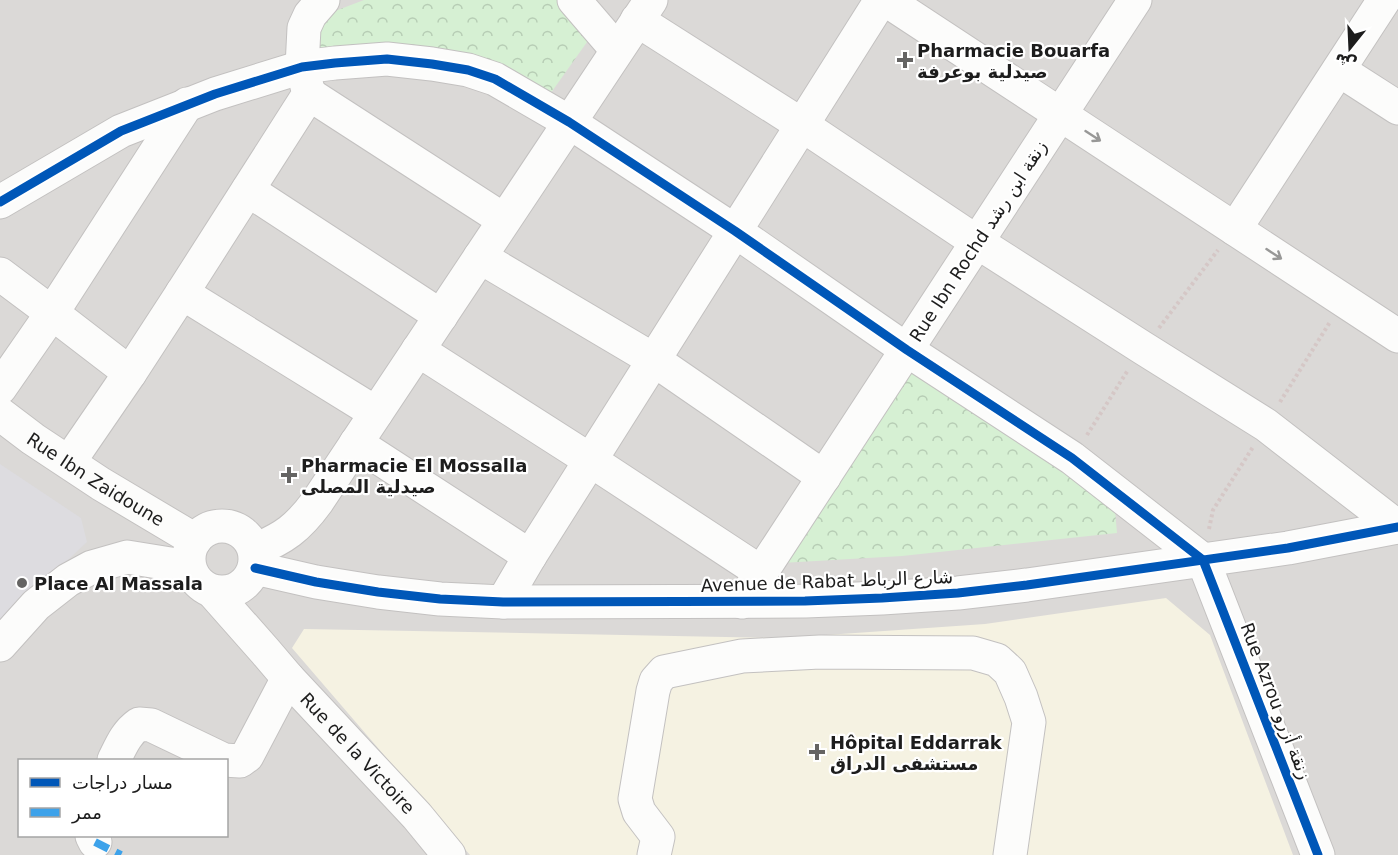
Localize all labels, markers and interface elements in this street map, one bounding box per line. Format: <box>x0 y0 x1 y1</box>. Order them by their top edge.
north arrow <box>1320 18 1380 78</box>
place label: Pharmacie Bouarfa صيدلية بوعرفة <box>917 40 1110 83</box>
text: ش <box>1332 49 1359 74</box>
marker: Pharmacie Bouarfa صيدلية بوعرفة <box>898 53 912 67</box>
one-way arrow <box>1084 130 1101 142</box>
street label: Rue Ibn Rochd زنقة ابن رشد <box>905 136 1052 346</box>
one-way arrow <box>1265 248 1282 261</box>
street label: Rue Ibn Zaidoune <box>23 428 169 530</box>
place label: Pharmacie El Mossalla صيدلية المصلى <box>301 455 527 497</box>
marker: Pharmacie El Mossalla صيدلية المصلى <box>282 468 296 482</box>
street label: Avenue de Rabat شارع الرباط <box>700 566 954 597</box>
place label: Place Al Massala <box>34 573 203 594</box>
marker: Place Al Massala <box>15 576 29 590</box>
street label: Rue Azrou زنقة أزرو <box>1236 619 1316 783</box>
street label: Rue de la Victoire <box>296 688 420 818</box>
place label: Hôpital Eddarrak مستشفى الدراق <box>830 732 1003 774</box>
marker: Hôpital Eddarrak مستشفى الدراق <box>808 743 826 761</box>
legend <box>18 759 228 837</box>
text: مسار دراجات <box>72 772 173 793</box>
text: ممر <box>71 802 102 824</box>

